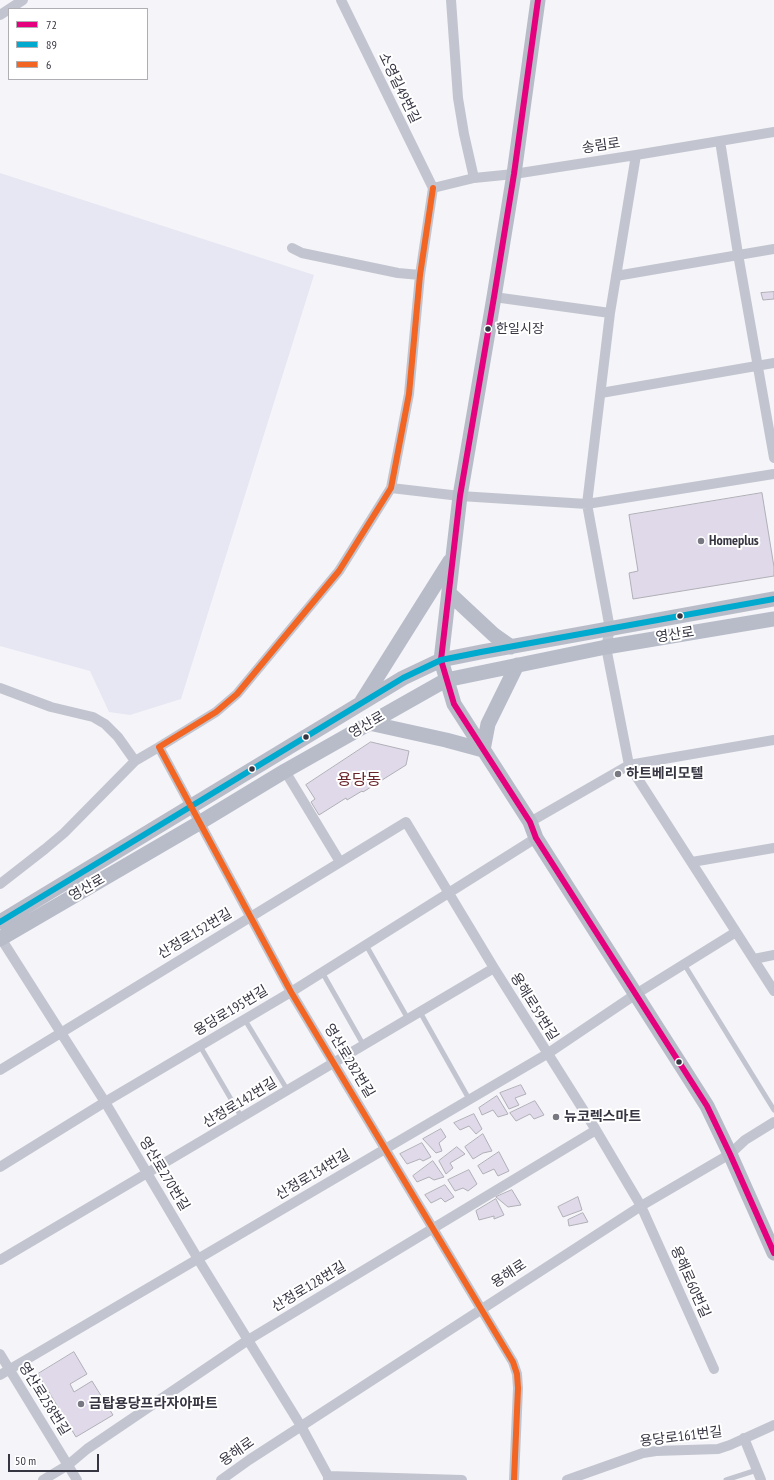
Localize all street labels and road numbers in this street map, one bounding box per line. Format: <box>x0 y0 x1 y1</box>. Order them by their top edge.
street label: 소영길49번길 <box>375 50 423 126</box>
street label: 송림로 <box>581 135 621 157</box>
street label: 영산로 <box>655 624 695 646</box>
street label: 영산로 <box>346 708 388 742</box>
street label: 영산로 <box>66 871 108 905</box>
street label: 산정로152번길 <box>155 905 235 963</box>
street label: 용해로59번길 <box>506 970 562 1044</box>
street label: 용당로195번길 <box>191 982 271 1040</box>
street label: 영산로282번길 <box>320 1021 378 1101</box>
street label: 산정로142번길 <box>200 1074 280 1132</box>
street label: 영산로270번길 <box>135 1134 193 1214</box>
street label: 산정로134번길 <box>273 1146 353 1204</box>
street label: 용해로60번길 <box>667 1243 713 1321</box>
street label: 용해로 <box>488 1256 530 1292</box>
street label: 산정로128번길 <box>269 1258 349 1316</box>
street label: 영산로258번길 <box>15 1359 73 1439</box>
street label: 용당로161번길 <box>639 1424 723 1450</box>
street label: 용해로 <box>216 1434 258 1470</box>

